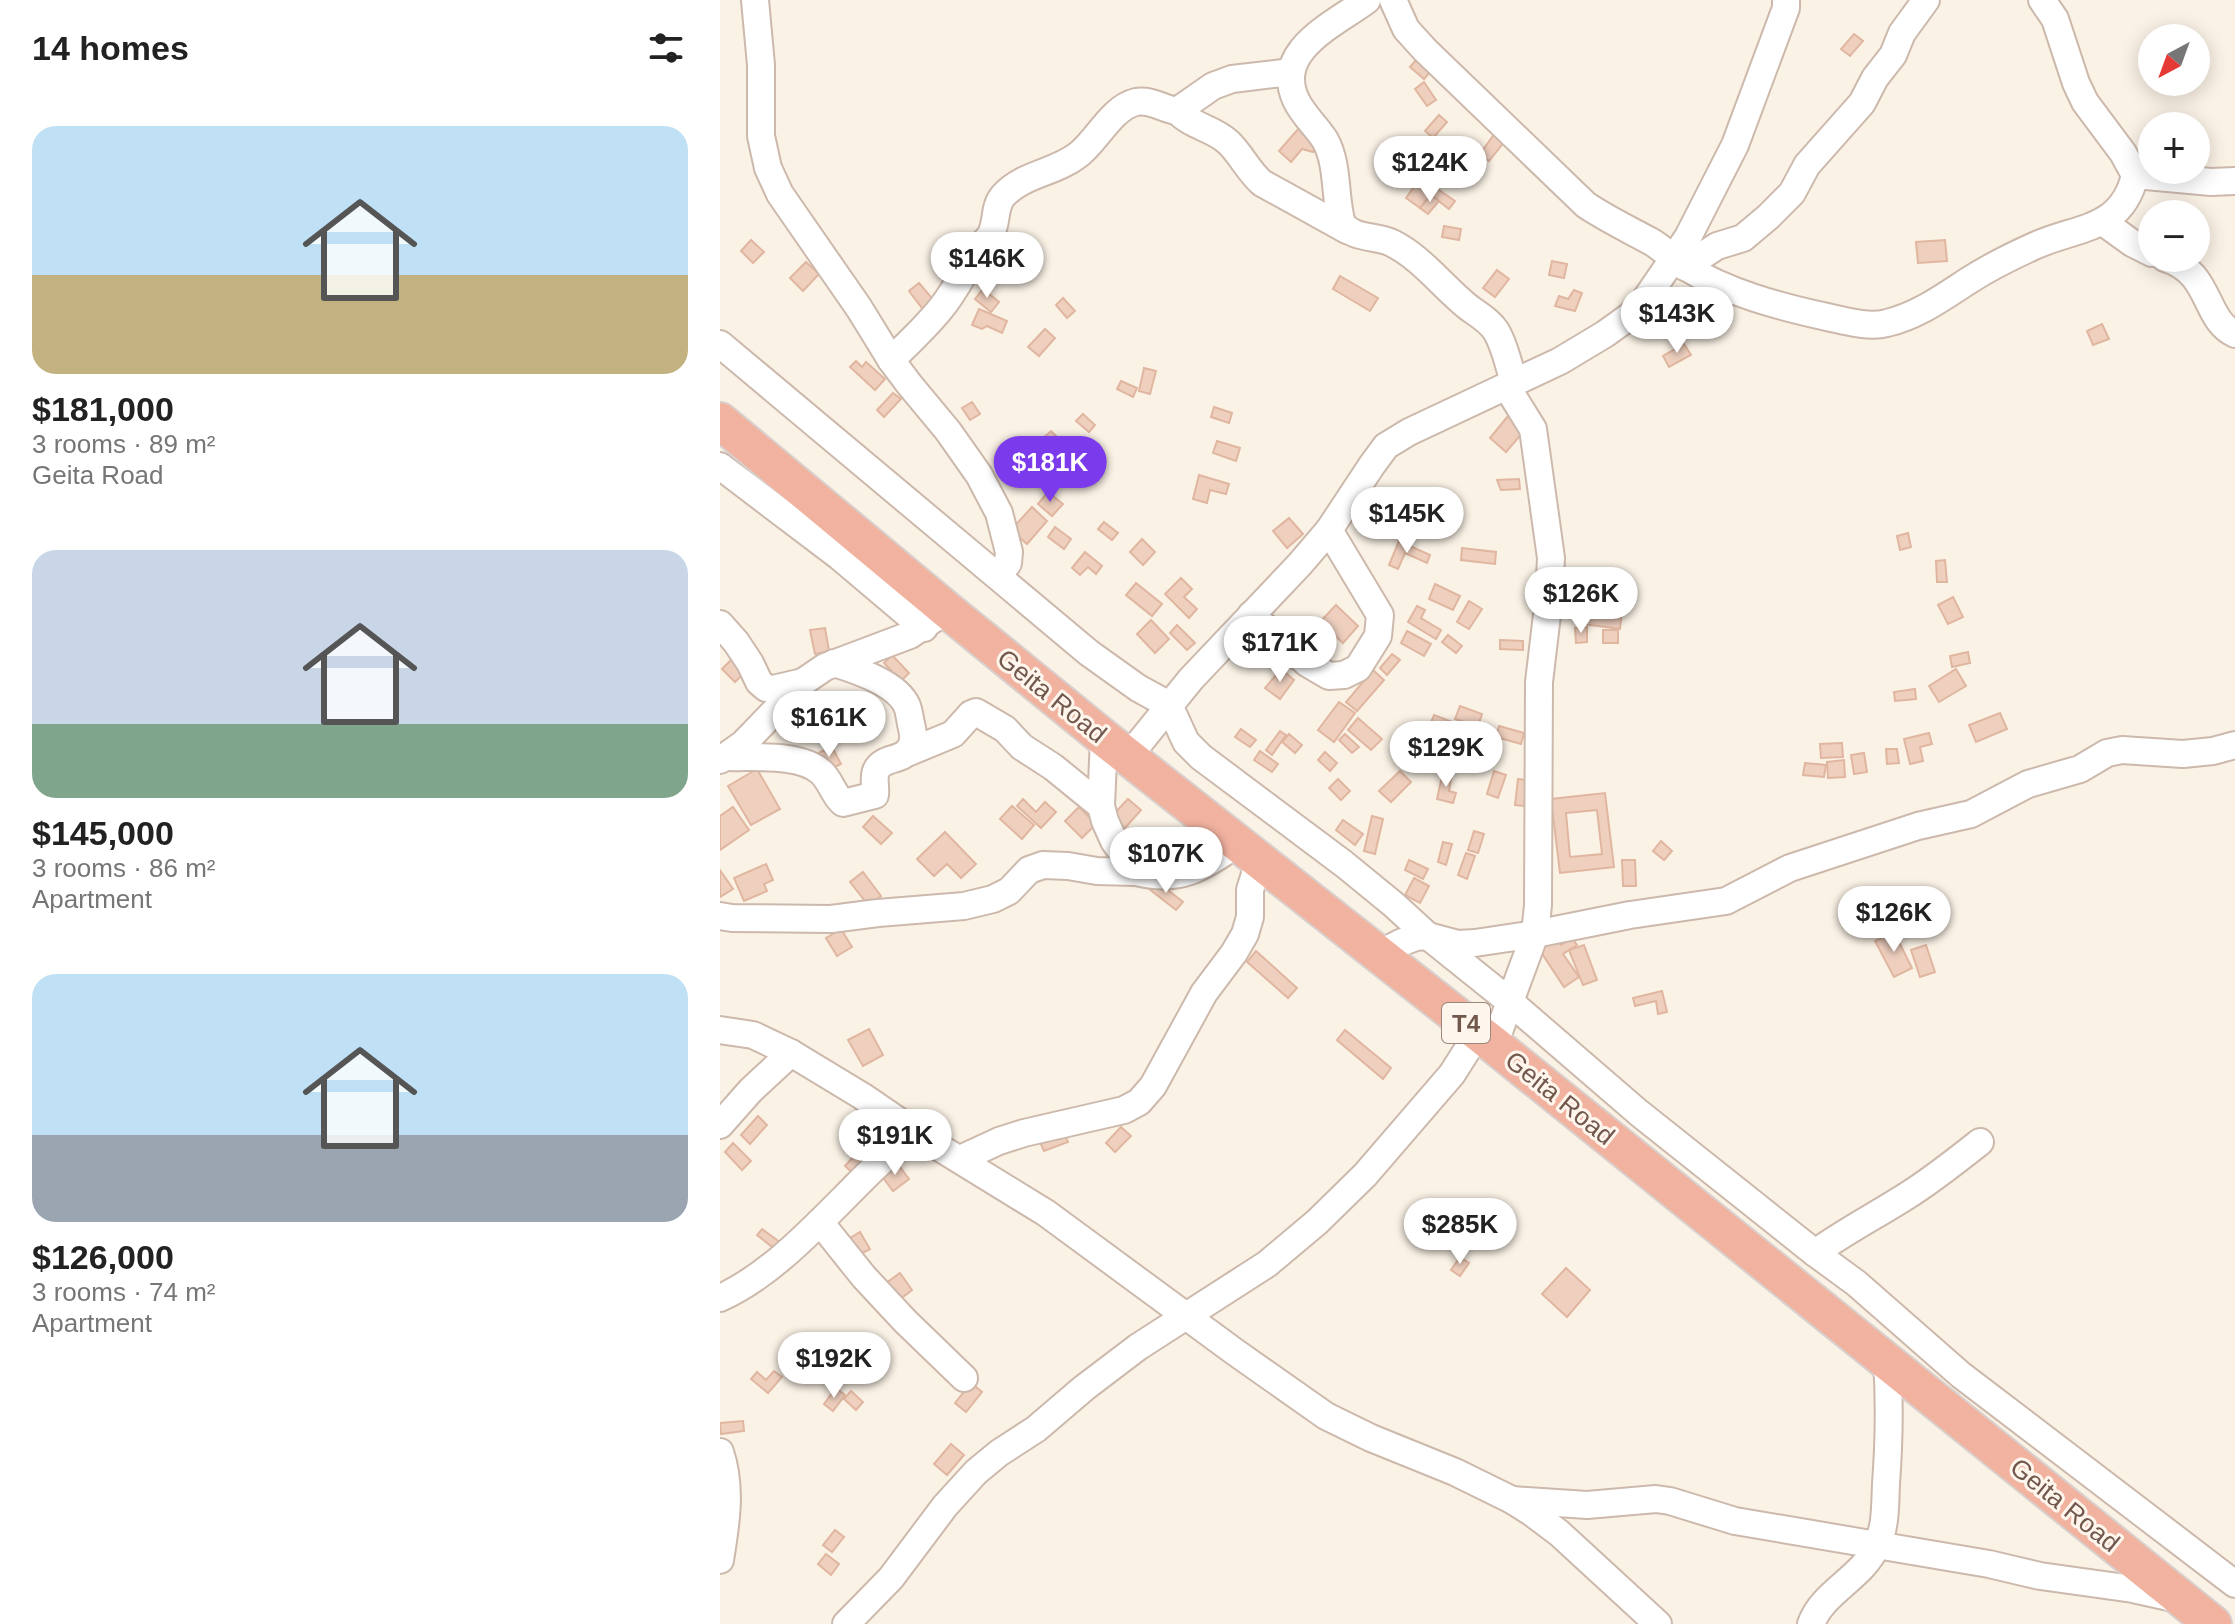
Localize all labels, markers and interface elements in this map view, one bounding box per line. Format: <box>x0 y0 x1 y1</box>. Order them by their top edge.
north arrow <box>2138 24 2210 96</box>
map controls <box>2138 24 2210 272</box>
icon: filters <box>644 26 688 70</box>
text: 14 homes <box>32 29 189 67</box>
button: + <box>2138 112 2210 184</box>
pin: $124K <box>1374 136 1486 204</box>
text: $124K <box>1392 147 1468 177</box>
icon: home <box>288 178 432 322</box>
button: − <box>2138 200 2210 272</box>
pin: $146K <box>931 232 1043 300</box>
text: $146K <box>949 243 1025 273</box>
pin: $143K <box>1621 287 1733 355</box>
text: $143K <box>1639 298 1715 328</box>
text: $181,000 <box>32 390 174 428</box>
text: 3 rooms · 89 m² <box>32 429 216 459</box>
pin: $181K <box>994 436 1106 504</box>
text: $181K <box>1012 447 1088 477</box>
text: Geita Road <box>32 460 164 490</box>
pin: $145K <box>1351 487 1463 555</box>
text: $145K <box>1369 498 1445 528</box>
pin: $126K <box>1525 567 1637 635</box>
text: $126K <box>1543 578 1619 608</box>
icon: home <box>288 602 432 746</box>
pin: $171K <box>1224 616 1336 684</box>
text: $171K <box>1242 627 1318 657</box>
street label: Geita Road <box>991 643 1113 749</box>
pin: $161K <box>773 691 885 759</box>
text: $161K <box>791 702 867 732</box>
pin: $129K <box>1390 721 1502 789</box>
text: $129K <box>1408 732 1484 762</box>
text: $145,000 <box>32 814 174 852</box>
pin: $107K <box>1110 827 1222 895</box>
text: $107K <box>1128 838 1204 868</box>
text: 3 rooms · 86 m² <box>32 853 216 883</box>
text: Apartment <box>32 884 152 914</box>
pin: $126K <box>1838 886 1950 954</box>
text: $126K <box>1856 897 1932 927</box>
road number: T4 <box>1442 1003 1490 1043</box>
icon: home <box>288 1026 432 1170</box>
street label: Geita Road <box>1499 1045 1621 1151</box>
pin: $191K <box>839 1109 951 1177</box>
text: $191K <box>857 1120 933 1150</box>
pin: $285K <box>1404 1198 1516 1266</box>
text: $285K <box>1422 1209 1498 1239</box>
text: $126,000 <box>32 1238 174 1276</box>
text: 3 rooms · 74 m² <box>32 1277 216 1307</box>
text: Apartment <box>32 1308 152 1338</box>
pin: $192K <box>778 1332 890 1400</box>
text: $192K <box>796 1343 872 1373</box>
street label: Geita Road <box>2004 1452 2126 1558</box>

